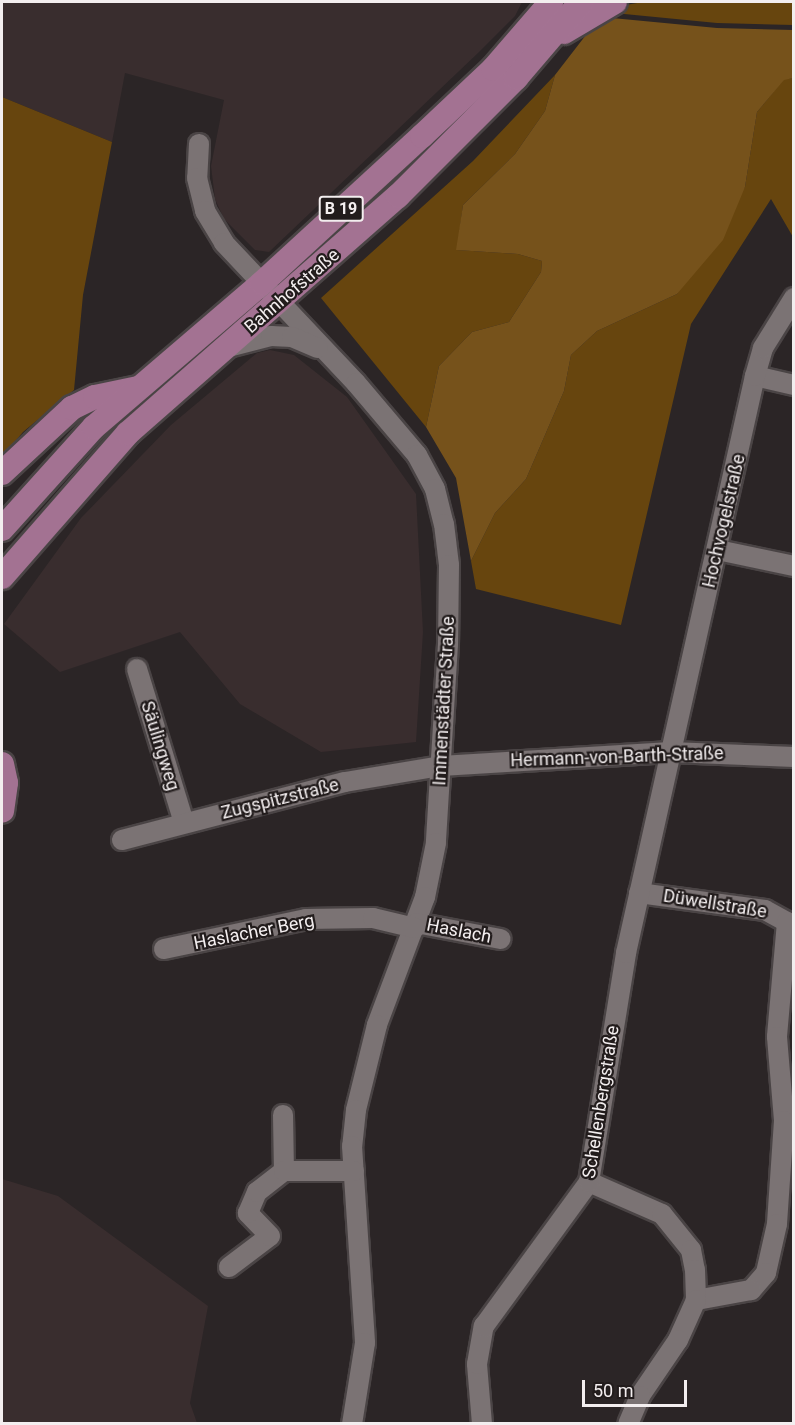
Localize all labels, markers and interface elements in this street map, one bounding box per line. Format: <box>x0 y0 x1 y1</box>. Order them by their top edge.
road number: B 19 <box>318 196 364 222</box>
street label: Bahnhofstraße <box>240 244 344 338</box>
street label: Hochvogelstraße <box>698 452 750 590</box>
street label: Immenstädter Straße <box>429 616 459 786</box>
street label: Säulingweg <box>136 699 184 793</box>
street label: Hermann-von-Barth-Straße <box>510 742 724 772</box>
street label: Zugspitzstraße <box>219 774 341 824</box>
street label: Düwellstraße <box>662 885 768 923</box>
street label: Haslacher Berg <box>192 910 316 954</box>
street label: Haslach <box>425 914 493 948</box>
street label: Schellenbergstraße <box>578 1024 624 1180</box>
scale bar <box>585 1368 690 1406</box>
text: 50 m <box>593 1380 633 1401</box>

